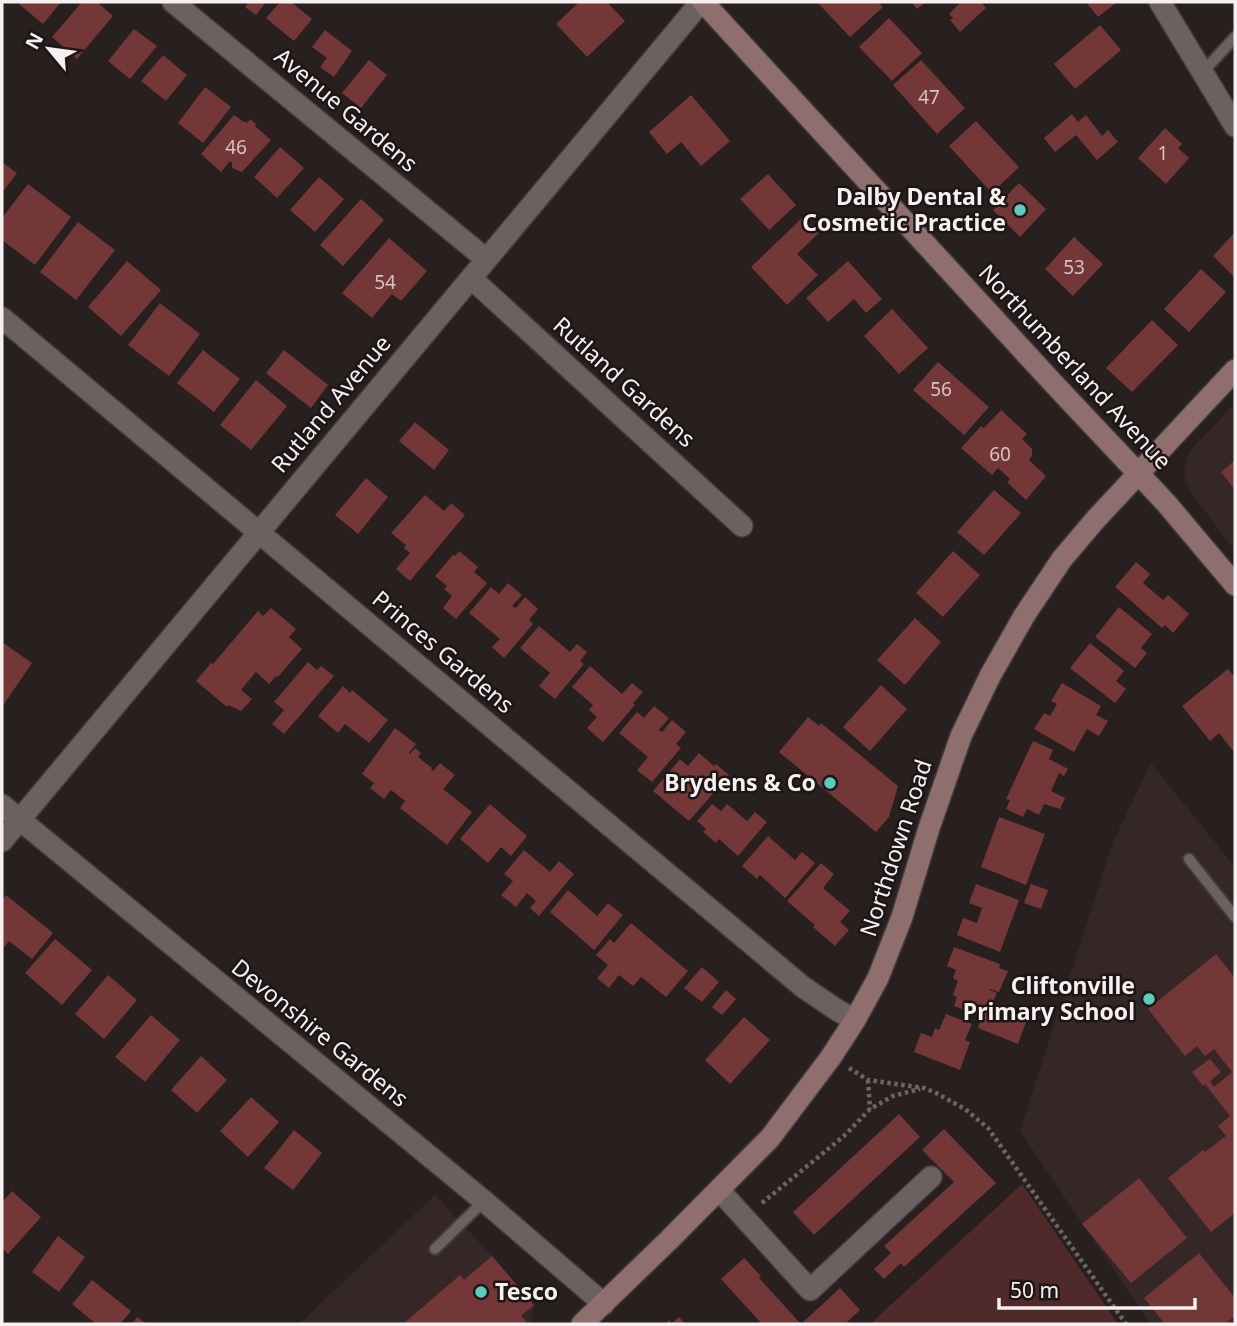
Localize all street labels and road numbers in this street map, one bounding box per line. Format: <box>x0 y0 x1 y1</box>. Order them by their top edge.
street label: Avenue Gardens <box>268 40 425 179</box>
street label: Northumberland Avenue <box>972 257 1179 476</box>
street label: Rutland Gardens <box>547 309 703 454</box>
street label: Rutland Avenue <box>263 328 397 479</box>
street label: Princes Gardens <box>366 583 521 720</box>
street label: Northdown Road <box>851 755 939 940</box>
street label: Devonshire Gardens <box>225 951 416 1114</box>

